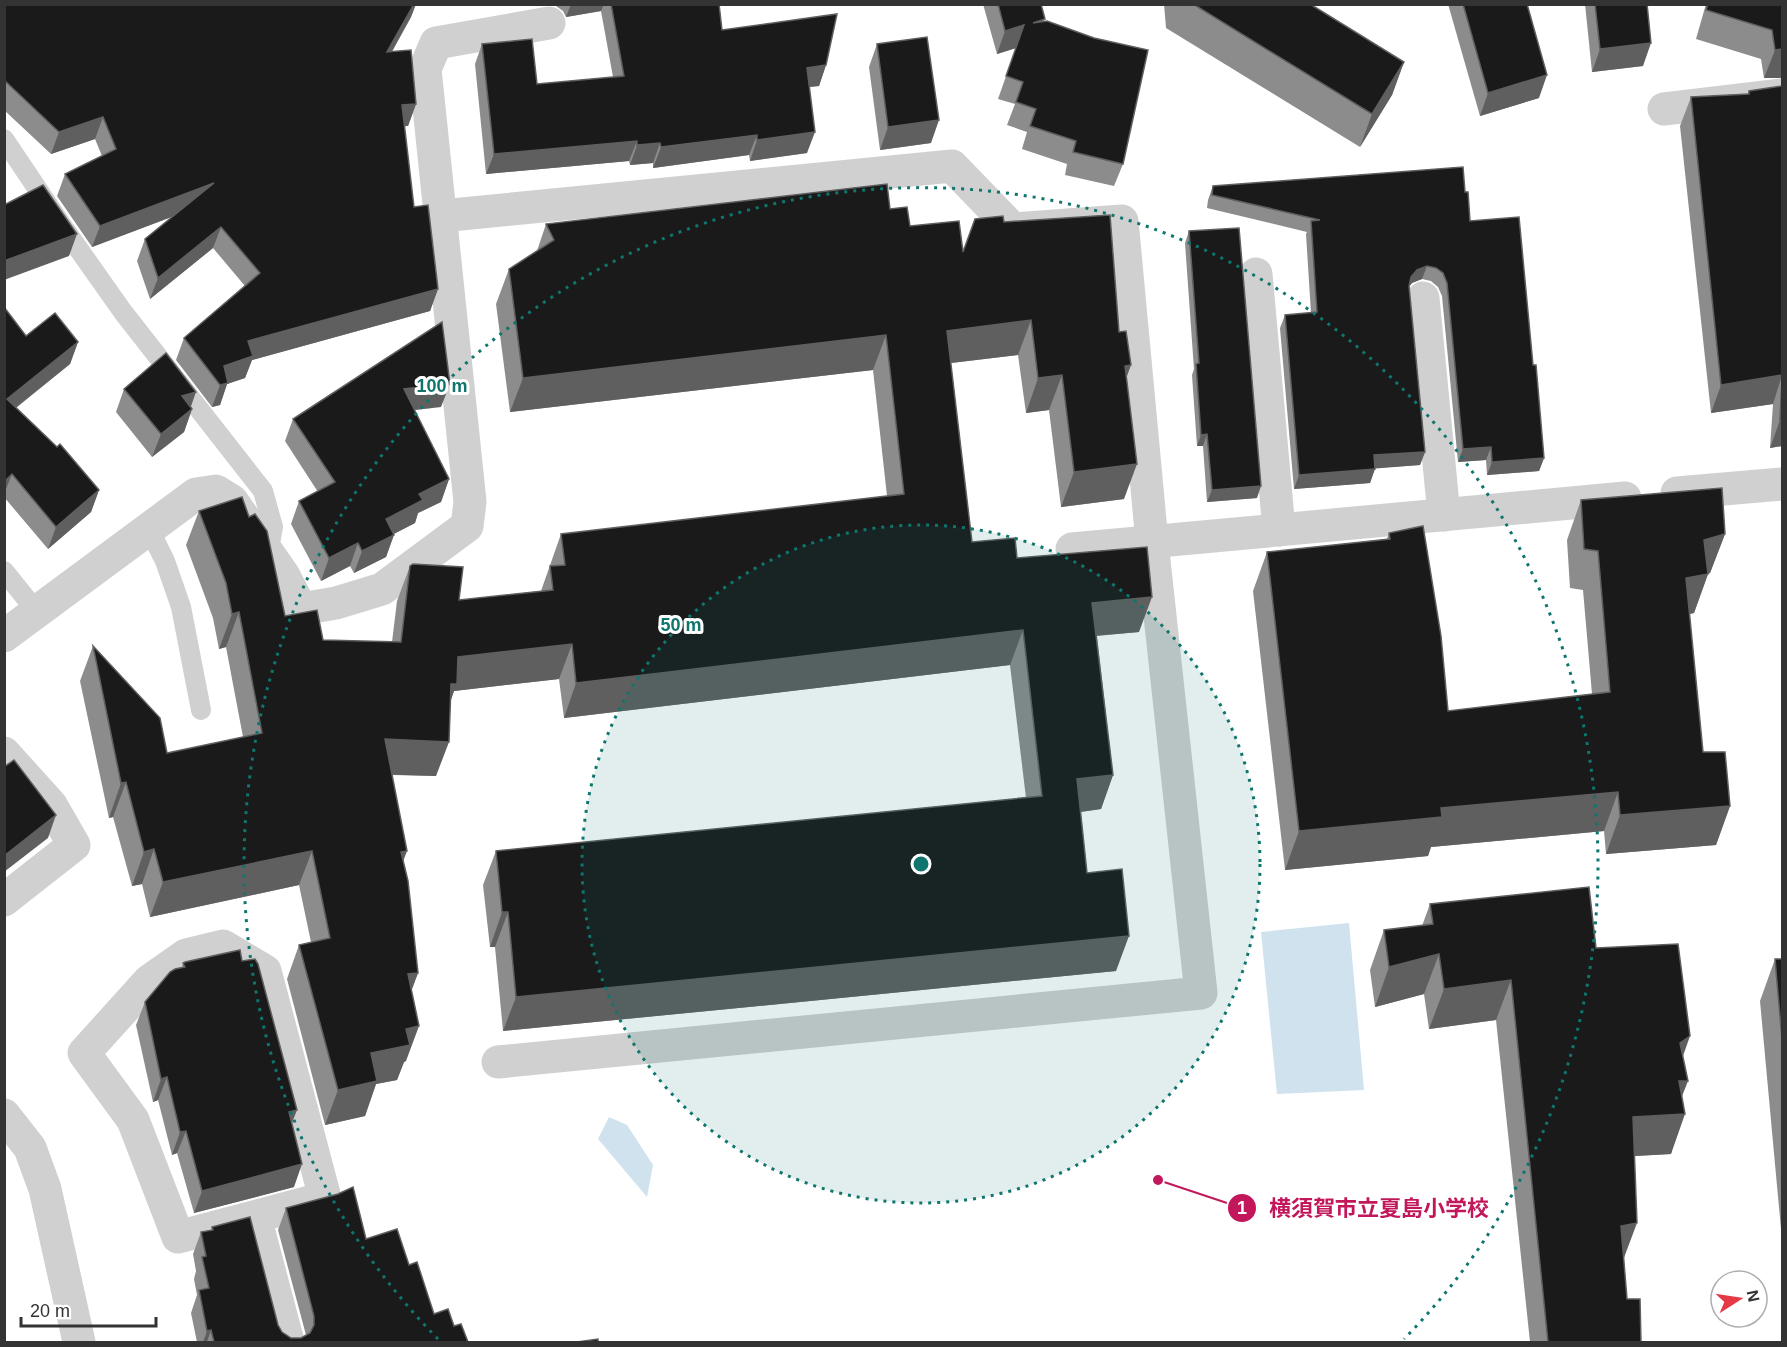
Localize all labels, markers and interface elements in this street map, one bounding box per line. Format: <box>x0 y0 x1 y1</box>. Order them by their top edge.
text: 100 m <box>416 376 468 396</box>
text: 50 m <box>660 615 702 635</box>
centre of rings <box>911 854 931 874</box>
callout: 横須賀市立夏島小学校 <box>1227 1188 1501 1228</box>
text: 横須賀市立夏島小学校 <box>1269 1196 1489 1221</box>
text: 1 <box>1237 1198 1247 1218</box>
north arrow <box>1709 1269 1769 1329</box>
text: N <box>1744 1289 1763 1303</box>
scale bar <box>21 1290 156 1328</box>
text: 20 m <box>30 1301 70 1321</box>

